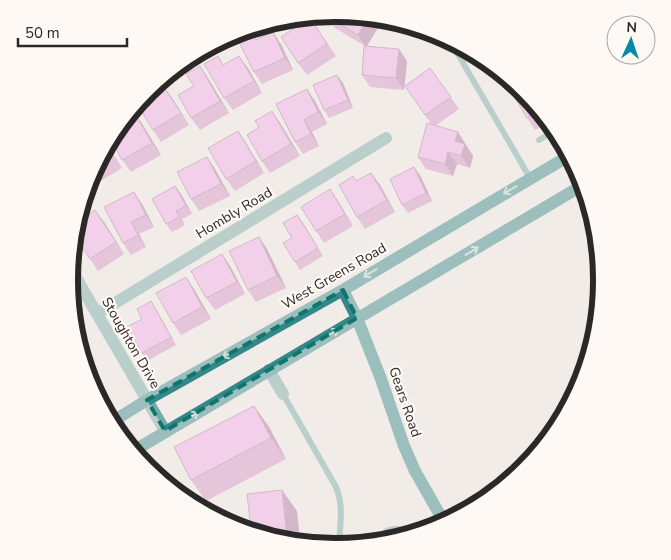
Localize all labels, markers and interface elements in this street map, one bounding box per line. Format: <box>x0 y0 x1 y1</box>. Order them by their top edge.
scale bar <box>18 15 126 47</box>
north arrow <box>606 15 656 65</box>
text: N <box>626 18 637 37</box>
text: 50 m <box>25 23 60 43</box>
street label: Hombly Road <box>192 183 276 243</box>
one-way arrow <box>502 185 517 195</box>
street label: West Greens Road <box>278 238 390 314</box>
one-way arrow <box>464 245 478 255</box>
one-way arrow <box>364 269 378 279</box>
street label: Stoughton Drive <box>97 294 165 392</box>
one-way arrow <box>324 328 338 338</box>
one-way arrow <box>222 349 237 359</box>
street label: Gears Road <box>384 364 426 440</box>
one-way arrow <box>184 410 198 420</box>

